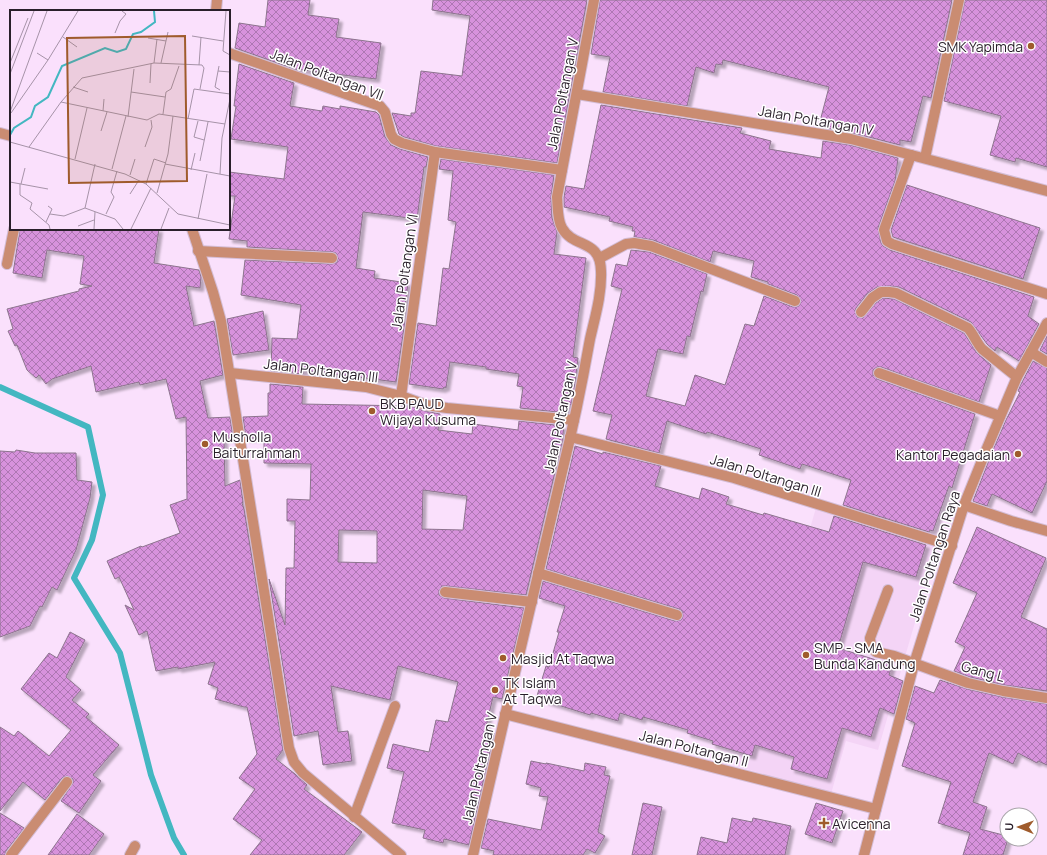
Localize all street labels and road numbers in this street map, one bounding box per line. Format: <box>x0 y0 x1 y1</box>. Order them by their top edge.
street label: Jalan Poltangan V <box>542 36 582 152</box>
street label: Jalan Poltangan VII <box>267 44 387 104</box>
street label: Jalan Poltangan IV <box>757 100 876 140</box>
street label: Jalan Poltangan VI <box>386 213 422 331</box>
street label: Jalan Poltangan III <box>263 354 379 386</box>
street label: Jalan Poltangan V <box>539 359 581 475</box>
street label: Jalan Poltangan III <box>708 449 824 501</box>
street label: Jalan Poltangan Raya <box>904 488 964 624</box>
street label: Gang L <box>959 656 1007 686</box>
street label: Jalan Poltangan V <box>457 710 501 826</box>
street label: Jalan Poltangan II <box>637 725 751 771</box>

